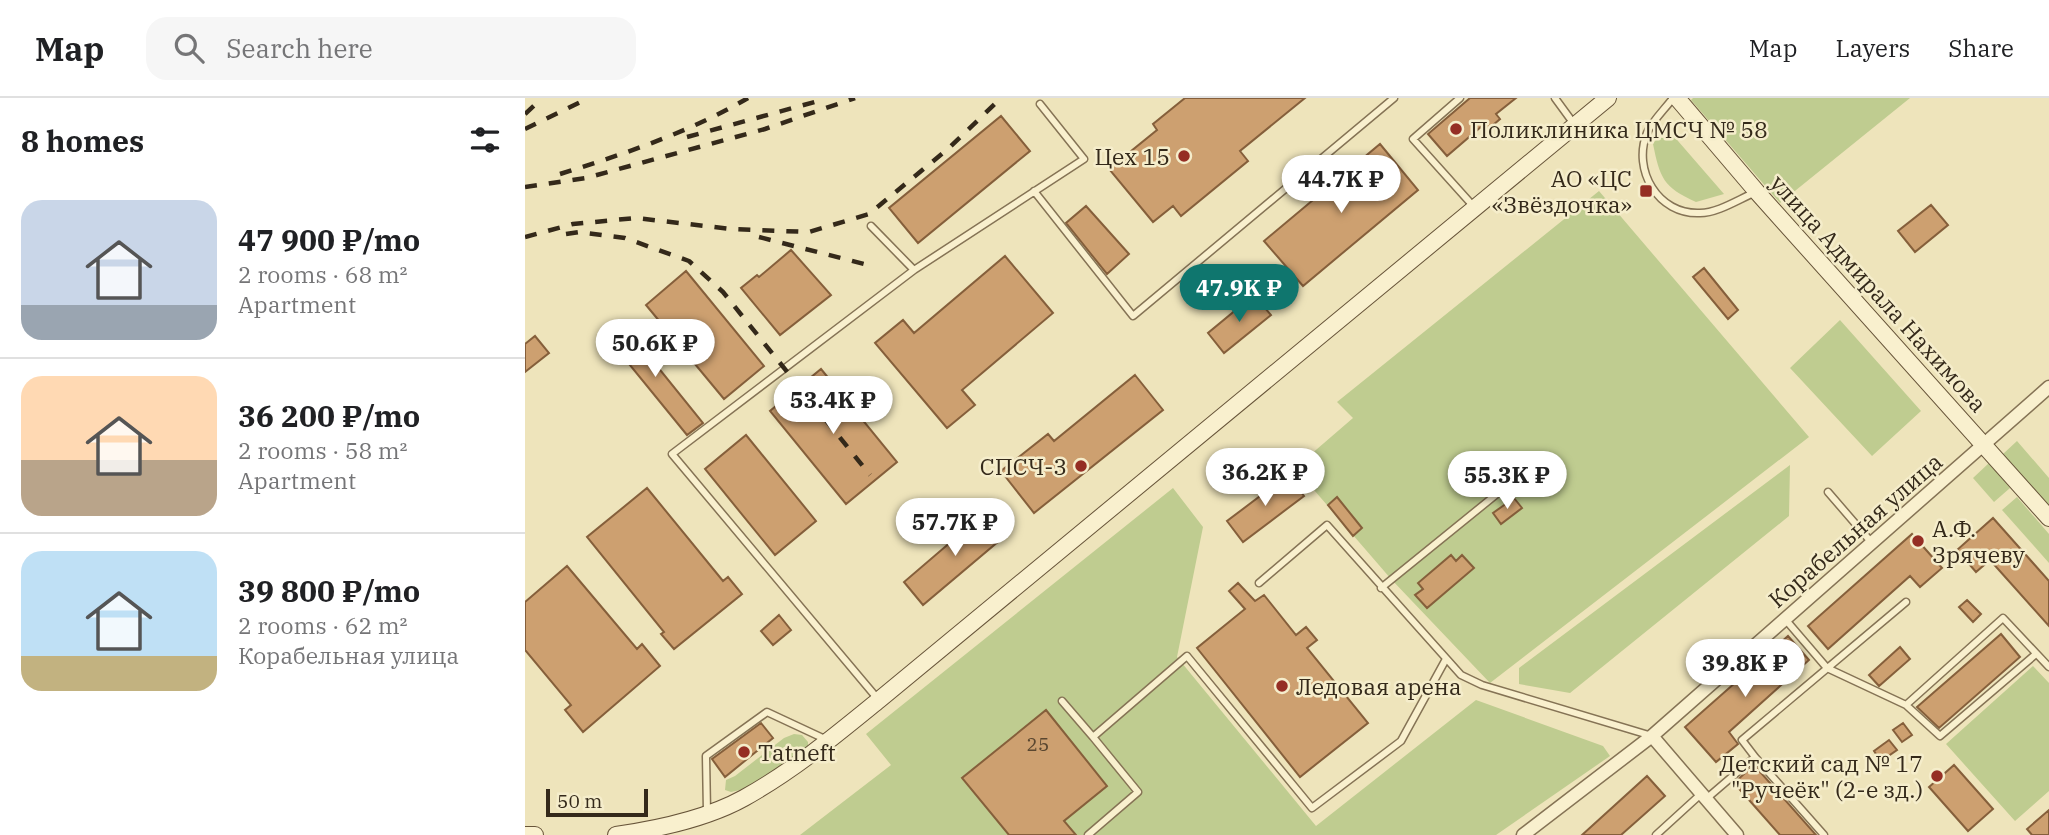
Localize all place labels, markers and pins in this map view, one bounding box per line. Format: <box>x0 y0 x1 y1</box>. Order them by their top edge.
place label: Поликлиника ЦМСЧ № 58 <box>1470 114 1768 144</box>
marker: Поликлиника ЦМСЧ № 58 <box>1448 121 1464 137</box>
place label: Цех 15 <box>1094 141 1170 171</box>
marker: Цех 15 <box>1176 148 1192 164</box>
pin: 44.7K ₽ <box>1276 156 1406 215</box>
place label: АО «ЦС «Звёздочка» <box>1492 163 1632 219</box>
marker: АО «ЦС «Звёздочка» <box>1638 183 1654 199</box>
pin: 47.9K ₽ <box>1174 264 1304 324</box>
pin: 50.6K ₽ <box>590 320 720 379</box>
pin: 53.4K ₽ <box>768 376 898 436</box>
pin: 36.2K ₽ <box>1200 448 1330 508</box>
place label: СПСЧ-3 <box>980 451 1067 481</box>
pin: 55.3K ₽ <box>1442 452 1572 511</box>
marker: СПСЧ-3 <box>1073 458 1089 474</box>
pin: 57.7K ₽ <box>890 498 1020 558</box>
place label: А.Ф. Зрячеву <box>1932 513 2026 569</box>
marker: А.Ф. Зрячеву <box>1910 533 1926 549</box>
pin: 39.8K ₽ <box>1680 640 1810 699</box>
place label: Ледовая арена <box>1296 671 1462 701</box>
marker: Ледовая арена <box>1274 678 1290 694</box>
place label: Tatneft <box>758 737 836 767</box>
marker: Tatneft <box>736 744 752 760</box>
place label: Детский сад № 17 "Ручеёк" (2-е зд.) <box>1720 748 1923 804</box>
marker: Детский сад № 17 "Ручеёк" (2-е зд.) <box>1929 768 1945 784</box>

